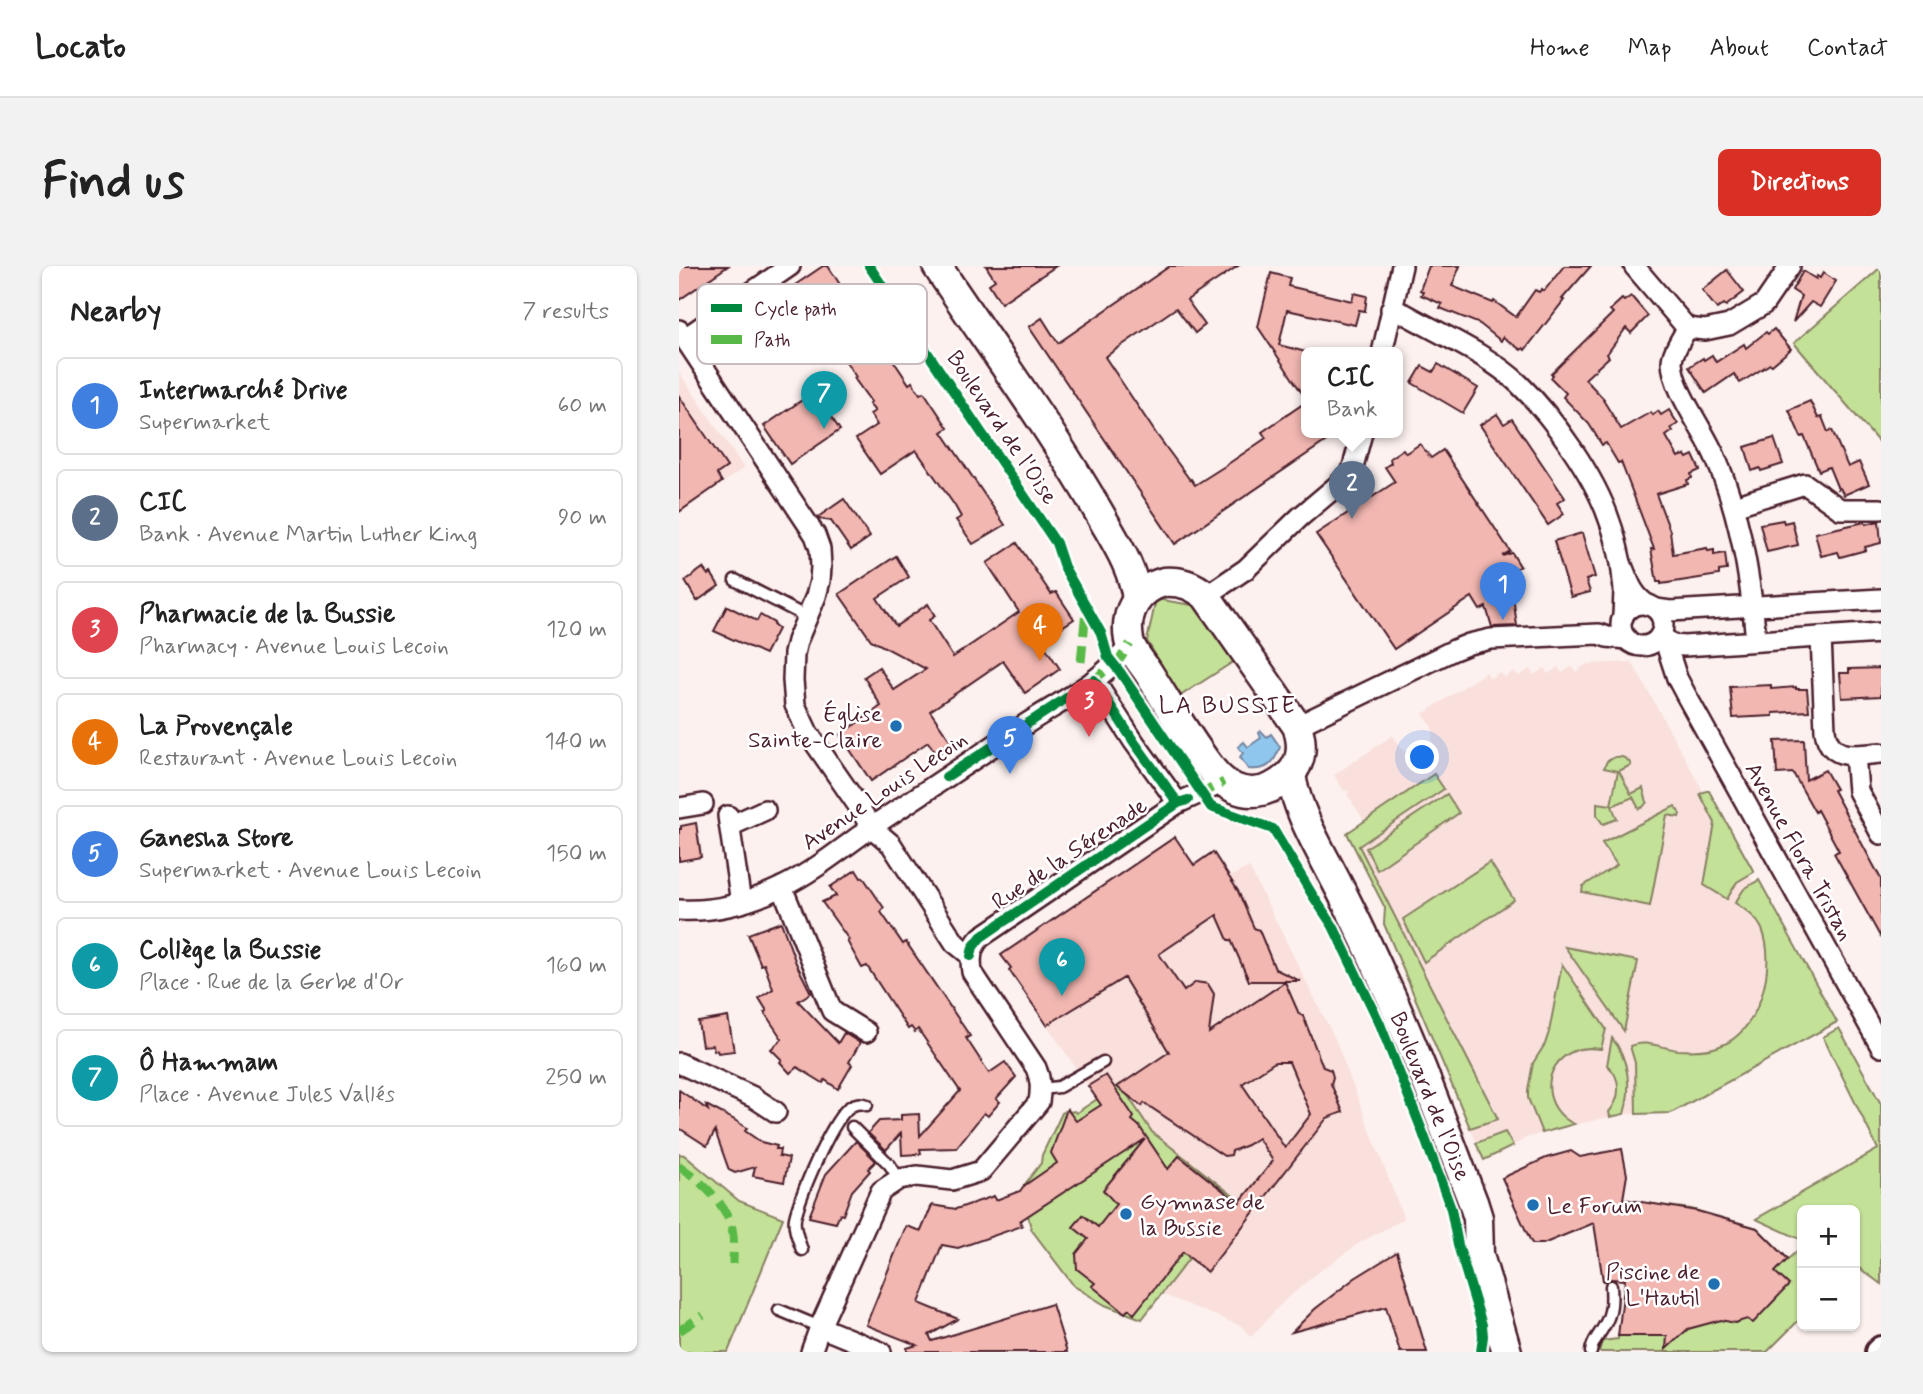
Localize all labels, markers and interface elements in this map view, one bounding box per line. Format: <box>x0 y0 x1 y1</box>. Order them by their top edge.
text: Locato <box>35 26 126 70</box>
text: Home <box>1530 33 1590 64</box>
text: Map <box>1628 33 1672 64</box>
text: About <box>1710 33 1769 64</box>
text: Contact <box>1807 33 1888 64</box>
button: Directions <box>1718 149 1881 216</box>
text: Find us <box>42 150 185 215</box>
legend <box>697 284 927 364</box>
text: Nearby <box>70 292 161 331</box>
text: 7 results <box>522 297 609 327</box>
text: Cycle path <box>754 297 837 322</box>
text: Path <box>754 328 791 353</box>
street label: Boulevard de l'Oise <box>939 345 1064 511</box>
popup <box>1301 347 1403 438</box>
text: CIC <box>1327 361 1374 395</box>
pin: 7 <box>801 371 847 429</box>
text: Intermarché Drive <box>139 374 348 408</box>
text: 1 <box>90 391 100 421</box>
text: 60 m <box>558 391 607 421</box>
text: Bank <box>1327 395 1377 425</box>
text: Supermarket <box>139 408 270 438</box>
pin: 2 <box>1329 461 1375 519</box>
text: CIC <box>139 486 186 520</box>
text: 2 <box>89 503 101 533</box>
text: 90 m <box>558 503 607 533</box>
text: Bank · Avenue Martin Luther King <box>139 520 478 550</box>
pin: 1 <box>1480 562 1526 620</box>
text: Pharmacie de la Bussie <box>139 598 395 632</box>
pin: 4 <box>1017 603 1063 661</box>
text: 3 <box>90 615 100 645</box>
text: 120 m <box>546 615 607 645</box>
text: Pharmacy · Avenue Louis Lecoin <box>139 632 449 662</box>
pin: 3 <box>1066 679 1112 737</box>
district label: LA BUSSIE <box>1159 691 1297 722</box>
place label: Église Sainte-Claire <box>748 699 882 756</box>
text: La Provençale <box>139 710 293 744</box>
pin: 5 <box>987 716 1033 774</box>
marker: Église Sainte-Claire <box>888 718 904 734</box>
street label: Avenue Louis Lecoin <box>796 725 974 858</box>
text: 4 <box>88 727 102 757</box>
text: 140 m <box>544 727 607 757</box>
your location <box>1405 740 1439 774</box>
text: Restaurant · Avenue Louis Lecoin <box>139 744 457 774</box>
street label: Avenue Flora Tristan <box>1737 758 1860 946</box>
street label: Rue de la Sérenade <box>987 791 1154 918</box>
text: Ganesha Store <box>139 822 293 856</box>
text: 5 <box>88 839 102 869</box>
text: 150 m <box>546 839 607 869</box>
text: Supermarket · Avenue Louis Lecoin <box>139 856 482 886</box>
text: Collège la Bussie <box>139 934 322 968</box>
pin: 6 <box>1039 938 1085 996</box>
text: 6 <box>89 951 101 981</box>
text: 160 m <box>546 951 607 981</box>
text: Place · Rue de la Gerbe d'Or <box>139 968 404 998</box>
street label: Boulevard de l'Oise <box>1382 1008 1477 1186</box>
text: Ô Hammam <box>139 1046 278 1080</box>
text: 7 <box>88 1063 102 1093</box>
text: 250 m <box>545 1063 607 1093</box>
text: Place · Avenue Jules Vallés <box>139 1080 395 1110</box>
place label: Gymnase de la Bussie <box>1140 1188 1265 1244</box>
place label: Le Forum <box>1547 1192 1642 1222</box>
marker: Le Forum <box>1525 1197 1541 1213</box>
map controls <box>1797 1205 1860 1331</box>
button: + <box>1797 1205 1860 1268</box>
marker: Gymnase de la Bussie <box>1118 1206 1134 1222</box>
place label: Piscine de L'Hautil <box>1606 1258 1700 1314</box>
button: − <box>1797 1268 1860 1331</box>
marker: Piscine de L'Hautil <box>1706 1276 1722 1292</box>

